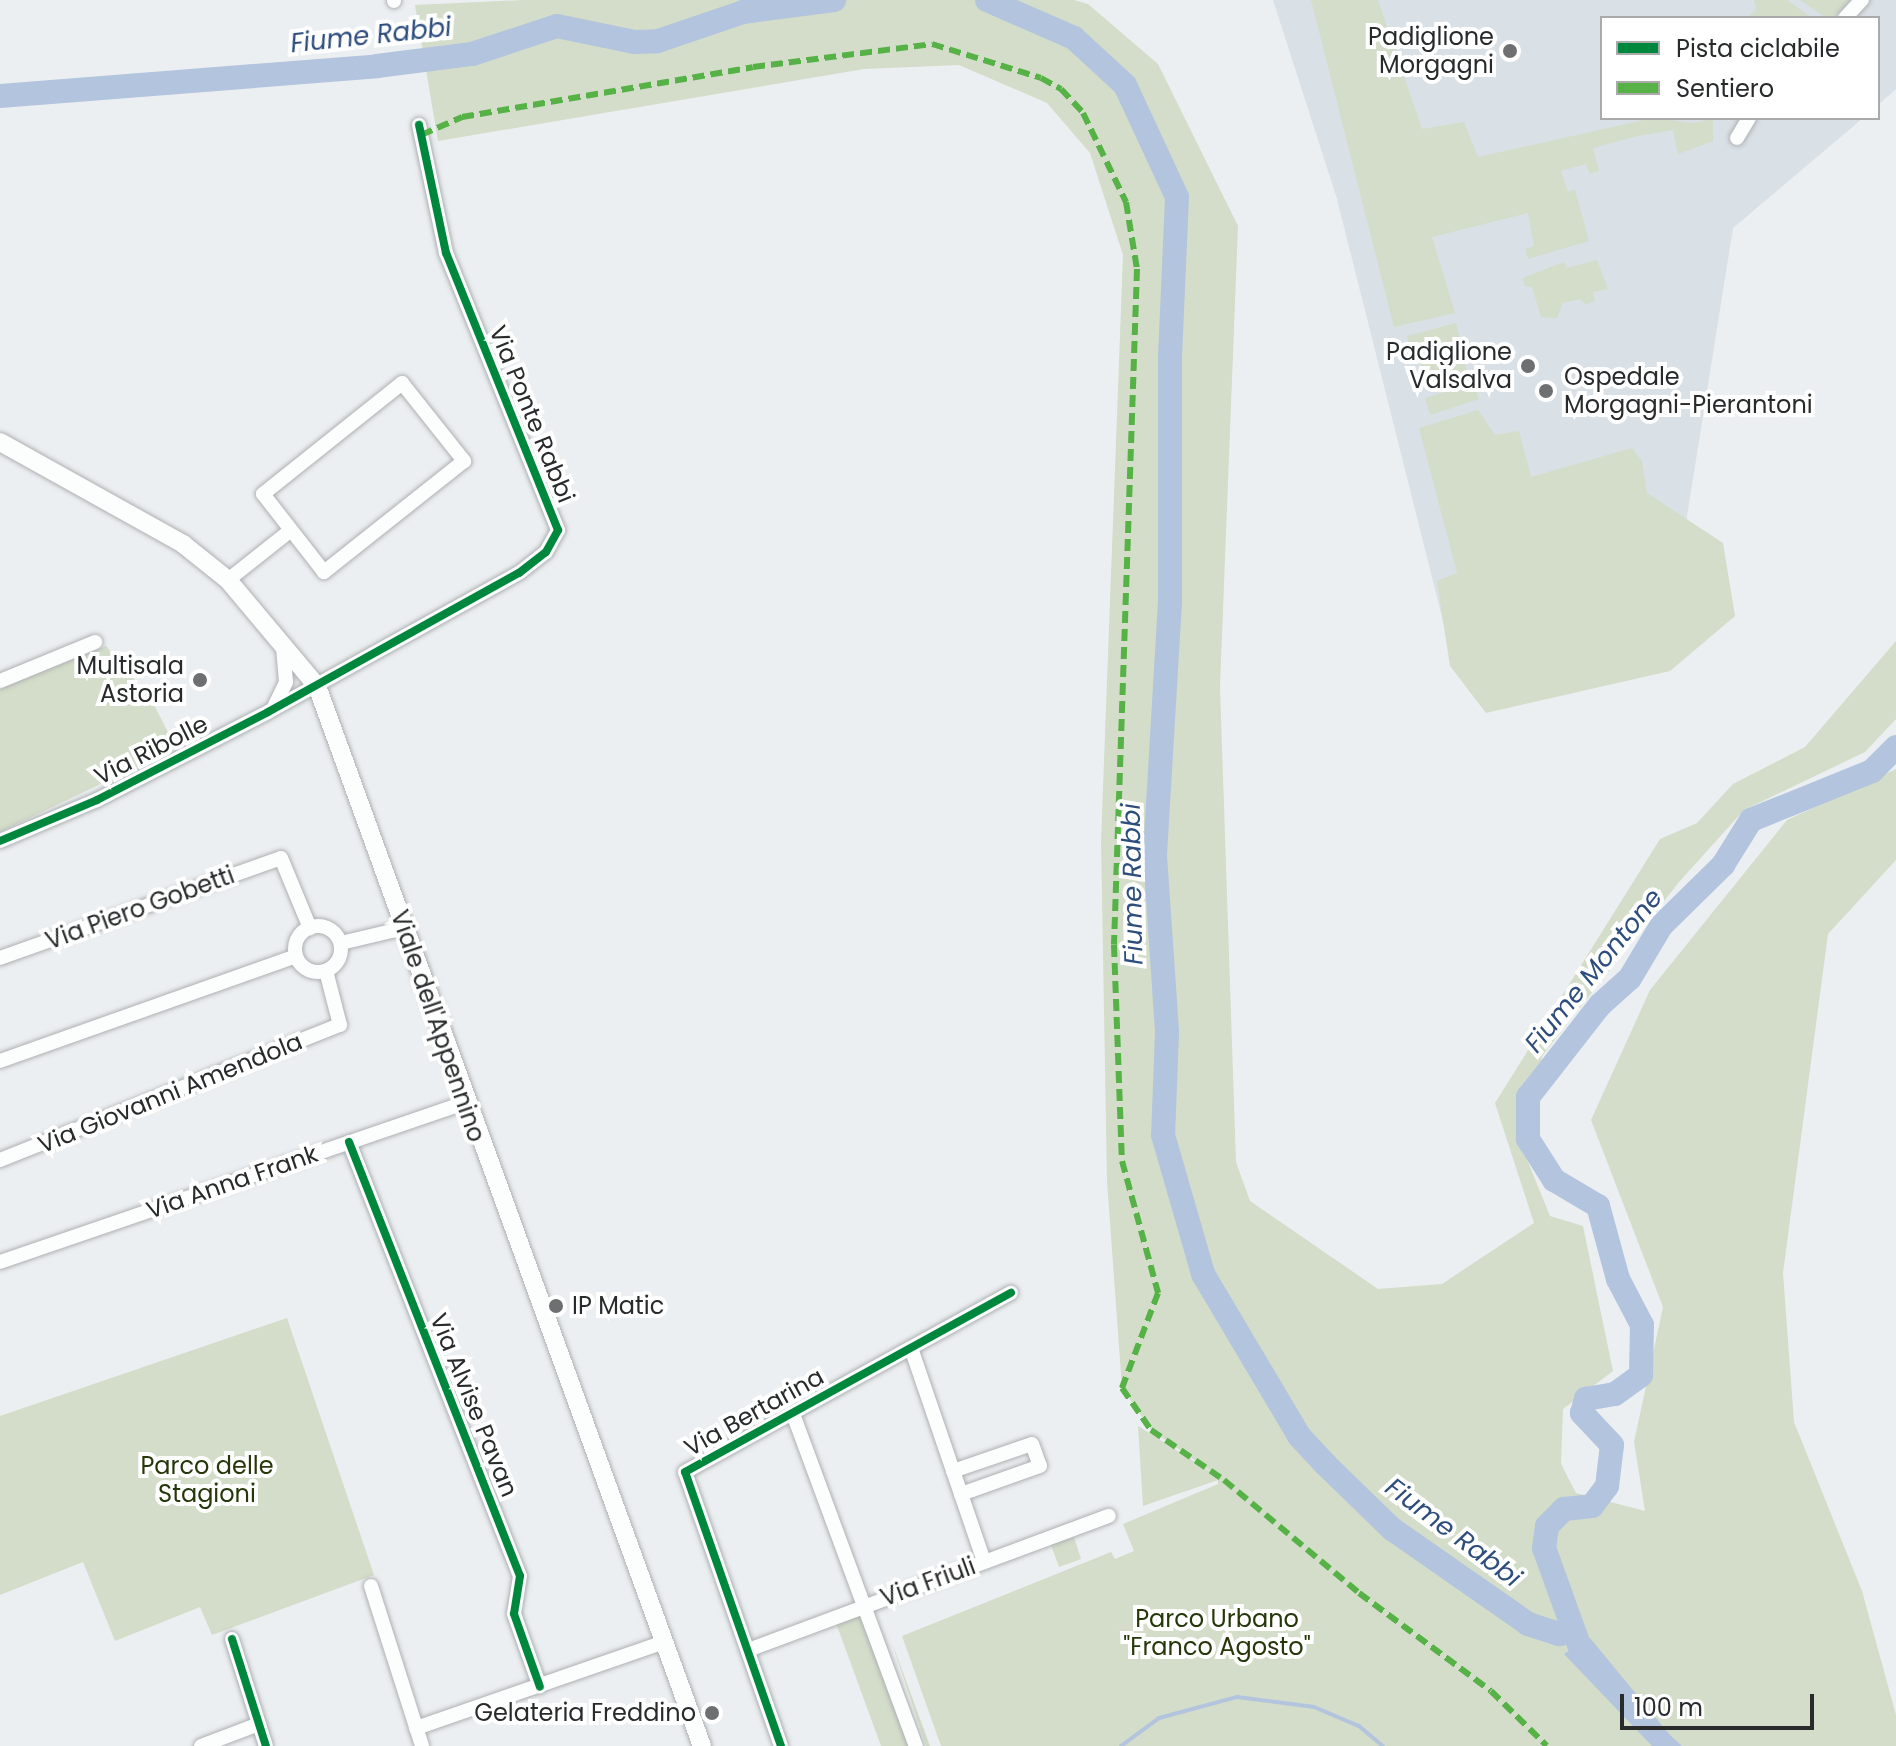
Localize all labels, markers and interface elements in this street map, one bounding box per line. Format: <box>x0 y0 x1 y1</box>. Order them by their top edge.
water label: Fiume Rabbi <box>289 12 453 60</box>
legend <box>1600 16 1880 120</box>
place label: Padiglione Morgagni <box>1368 23 1494 79</box>
text: Pista ciclabile <box>1676 32 1840 65</box>
marker: Padiglione Morgagni <box>1501 42 1519 60</box>
text: Sentiero <box>1676 72 1774 105</box>
street label: Via Ponte Rabbi <box>483 321 581 507</box>
place label: Padiglione Valsalva <box>1386 338 1512 394</box>
marker: Padiglione Valsalva <box>1519 357 1537 375</box>
place label: Ospedale Morgagni-Pierantoni <box>1564 363 1813 419</box>
marker: Ospedale Morgagni-Pierantoni <box>1535 380 1557 402</box>
place label: Multisala Astoria <box>77 652 184 708</box>
marker: Multisala Astoria <box>191 671 209 689</box>
street label: Via Ribolle <box>89 709 213 791</box>
water label: Fiume Rabbi <box>1116 803 1150 965</box>
street label: Via Piero Gobetti <box>42 860 238 956</box>
water label: Fiume Montone <box>1519 883 1669 1059</box>
street label: Viale dell'Appennino <box>385 906 491 1146</box>
street label: Via Giovanni Amendola <box>34 1027 306 1159</box>
street label: Via Anna Frank <box>143 1139 321 1225</box>
place label: IP Matic <box>572 1292 664 1320</box>
marker: IP Matic <box>547 1297 565 1315</box>
street label: Via Alvise Pavan <box>424 1309 524 1501</box>
street label: Via Bertarina <box>679 1362 829 1462</box>
park label: Parco delle Stagioni <box>140 1452 274 1508</box>
water label: Fiume Rabbi <box>1379 1472 1527 1594</box>
street label: Via Friuli <box>877 1552 979 1612</box>
park label: Parco Urbano "Franco Agosto" <box>1123 1605 1311 1661</box>
scale bar <box>1624 1678 1818 1728</box>
text: 100 m <box>1634 1691 1703 1724</box>
place label: Gelateria Freddino <box>474 1699 696 1727</box>
marker: Gelateria Freddino <box>703 1704 721 1722</box>

